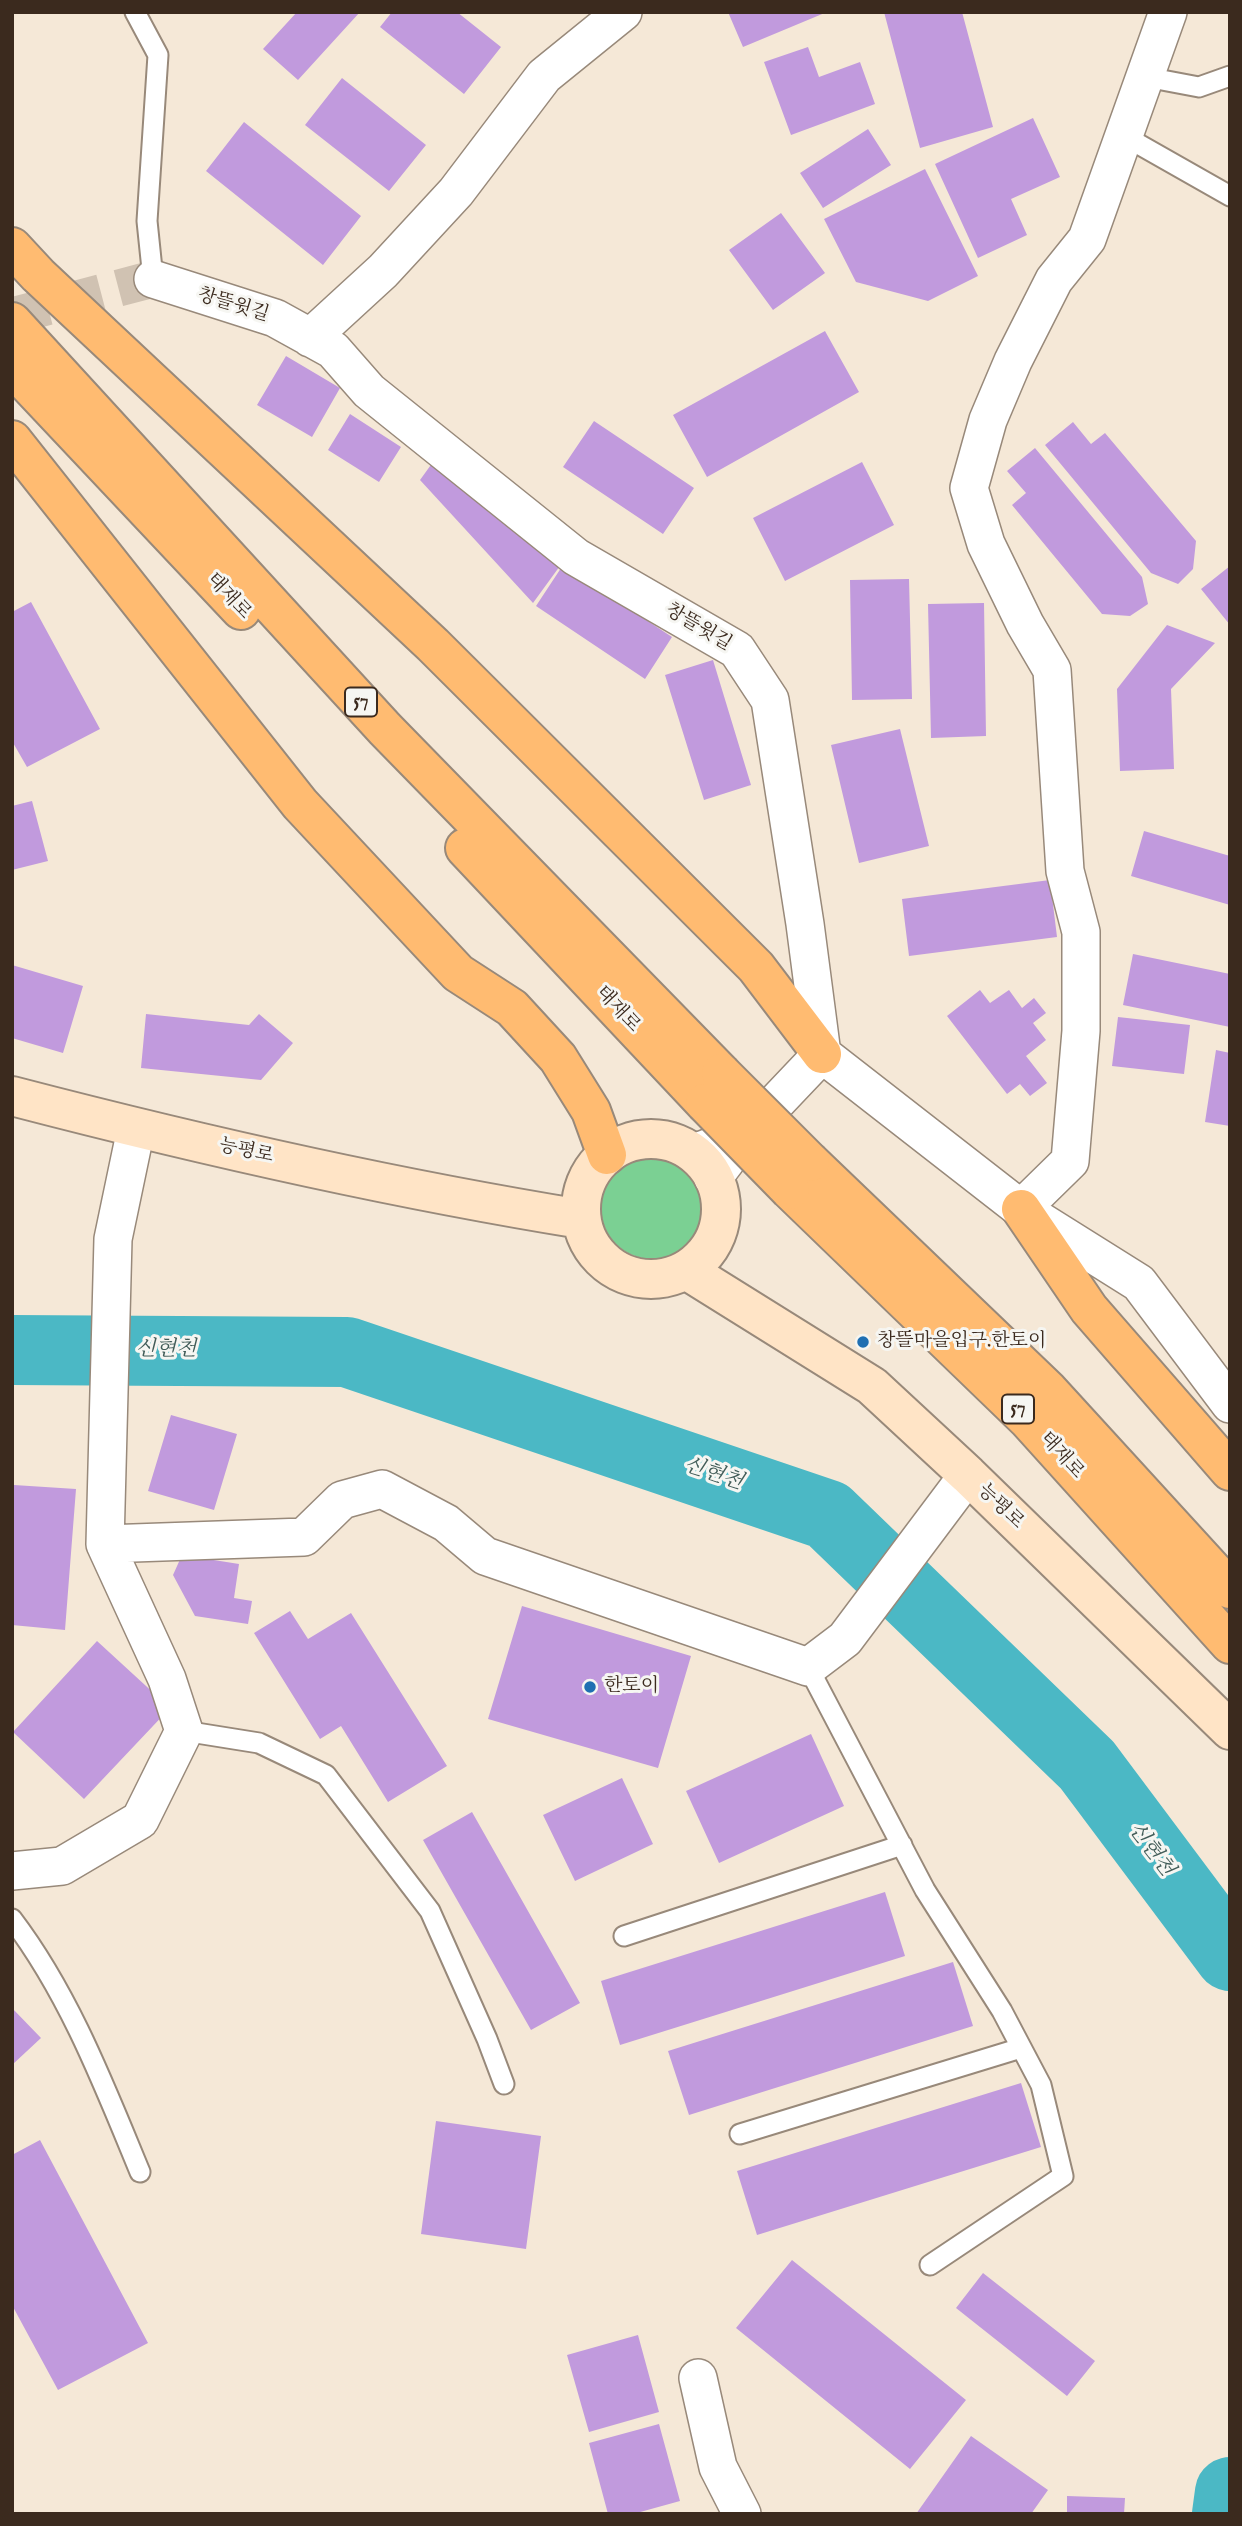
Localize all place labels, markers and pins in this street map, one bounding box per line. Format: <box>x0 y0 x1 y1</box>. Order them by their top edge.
place label: 창뜰마을입구.한토이 <box>877 1331 1046 1353</box>
marker: 창뜰마을입구.한토이 <box>855 1334 871 1350</box>
place label: 한토이 <box>604 1676 659 1698</box>
marker: 한토이 <box>582 1679 598 1695</box>

